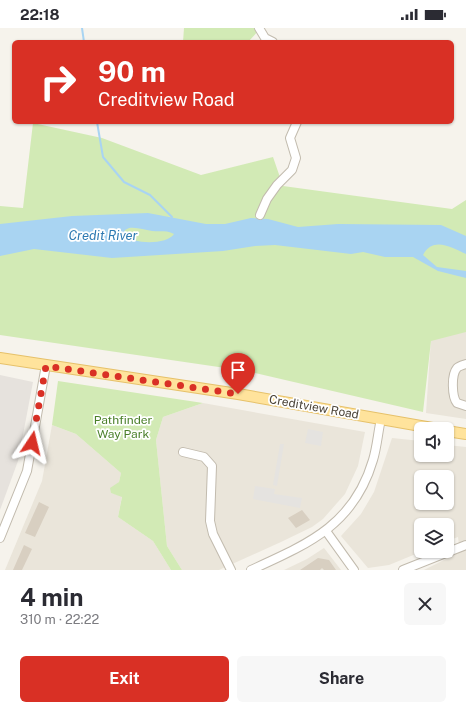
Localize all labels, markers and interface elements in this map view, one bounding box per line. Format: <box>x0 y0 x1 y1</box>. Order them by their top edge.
text: 22:18 <box>20 6 60 23</box>
text: 90 m <box>98 55 166 88</box>
icon: right <box>32 56 84 108</box>
text: Creditview Road <box>98 89 234 110</box>
water label: Credit River <box>68 228 138 243</box>
pin <box>221 353 255 394</box>
icon: arrive <box>227 359 249 381</box>
street label: Creditview Road <box>268 392 360 422</box>
park label: Pathfinder Way Park <box>94 413 153 441</box>
position arrow <box>11 422 53 464</box>
map controls <box>414 422 454 558</box>
button: sound <box>414 422 454 462</box>
button: search <box>414 470 454 510</box>
button: layers <box>414 518 454 558</box>
text: 4 min <box>20 583 83 611</box>
button: close <box>404 583 446 625</box>
text: 310 m · 22:22 <box>20 612 99 627</box>
button: Exit <box>20 656 229 702</box>
button: Share <box>237 656 446 702</box>

